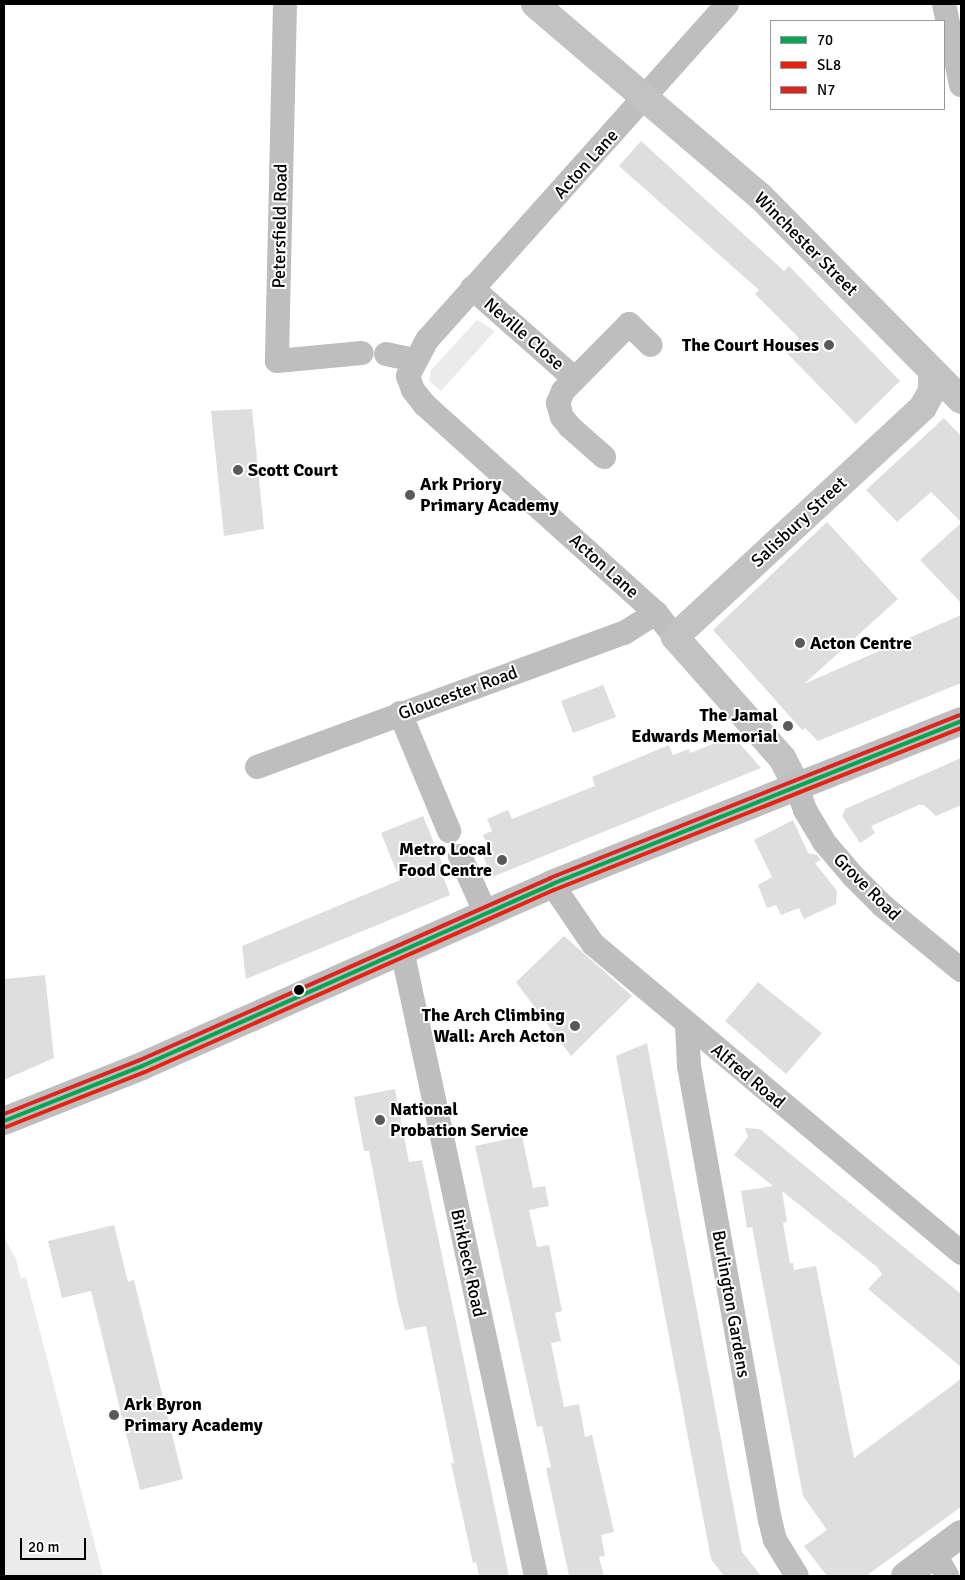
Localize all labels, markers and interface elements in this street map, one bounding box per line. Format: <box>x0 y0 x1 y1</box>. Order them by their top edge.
legend <box>770 20 945 110</box>
text: 70 <box>817 31 833 49</box>
text: SL8 <box>817 56 841 74</box>
text: N7 <box>817 81 835 99</box>
street label: Acton Lane <box>549 125 623 203</box>
street label: Petersfield Road <box>268 163 292 289</box>
street label: Winchester Street <box>750 188 862 300</box>
street label: Neville Close <box>479 293 569 375</box>
place label: The Court Houses <box>682 334 819 356</box>
marker: The Court Houses <box>823 339 835 351</box>
place label: Scott Court <box>248 459 338 481</box>
marker: Scott Court <box>232 464 244 476</box>
street label: Salisbury Street <box>747 472 851 572</box>
place label: Ark Priory Primary Academy <box>420 474 559 516</box>
marker: Ark Priory Primary Academy <box>404 489 416 501</box>
street label: Acton Lane <box>565 529 643 603</box>
place label: Acton Centre <box>810 632 912 654</box>
marker: Acton Centre <box>794 637 806 649</box>
street label: Gloucester Road <box>395 661 521 725</box>
place label: The Jamal Edwards Memorial <box>631 705 778 748</box>
marker: The Jamal Edwards Memorial <box>782 720 794 732</box>
place label: Metro Local Food Centre <box>398 839 492 882</box>
street label: Grove Road <box>829 849 905 925</box>
marker: Metro Local Food Centre <box>496 854 508 866</box>
unlabelled marker <box>294 985 304 995</box>
place label: The Arch Climbing Wall: Arch Acton <box>422 1005 565 1048</box>
marker: The Arch Climbing Wall: Arch Acton <box>569 1020 581 1032</box>
street label: Alfred Road <box>707 1039 789 1113</box>
place label: National Probation Service <box>390 1099 528 1142</box>
marker: National Probation Service <box>374 1114 386 1126</box>
street label: Birkbeck Road <box>446 1207 490 1319</box>
street label: Burlington Gardens <box>707 1229 755 1379</box>
place label: Ark Byron Primary Academy <box>124 1394 263 1436</box>
marker: Ark Byron Primary Academy <box>108 1409 120 1421</box>
scale bar <box>22 1528 89 1560</box>
text: 20 m <box>28 1538 59 1556</box>

